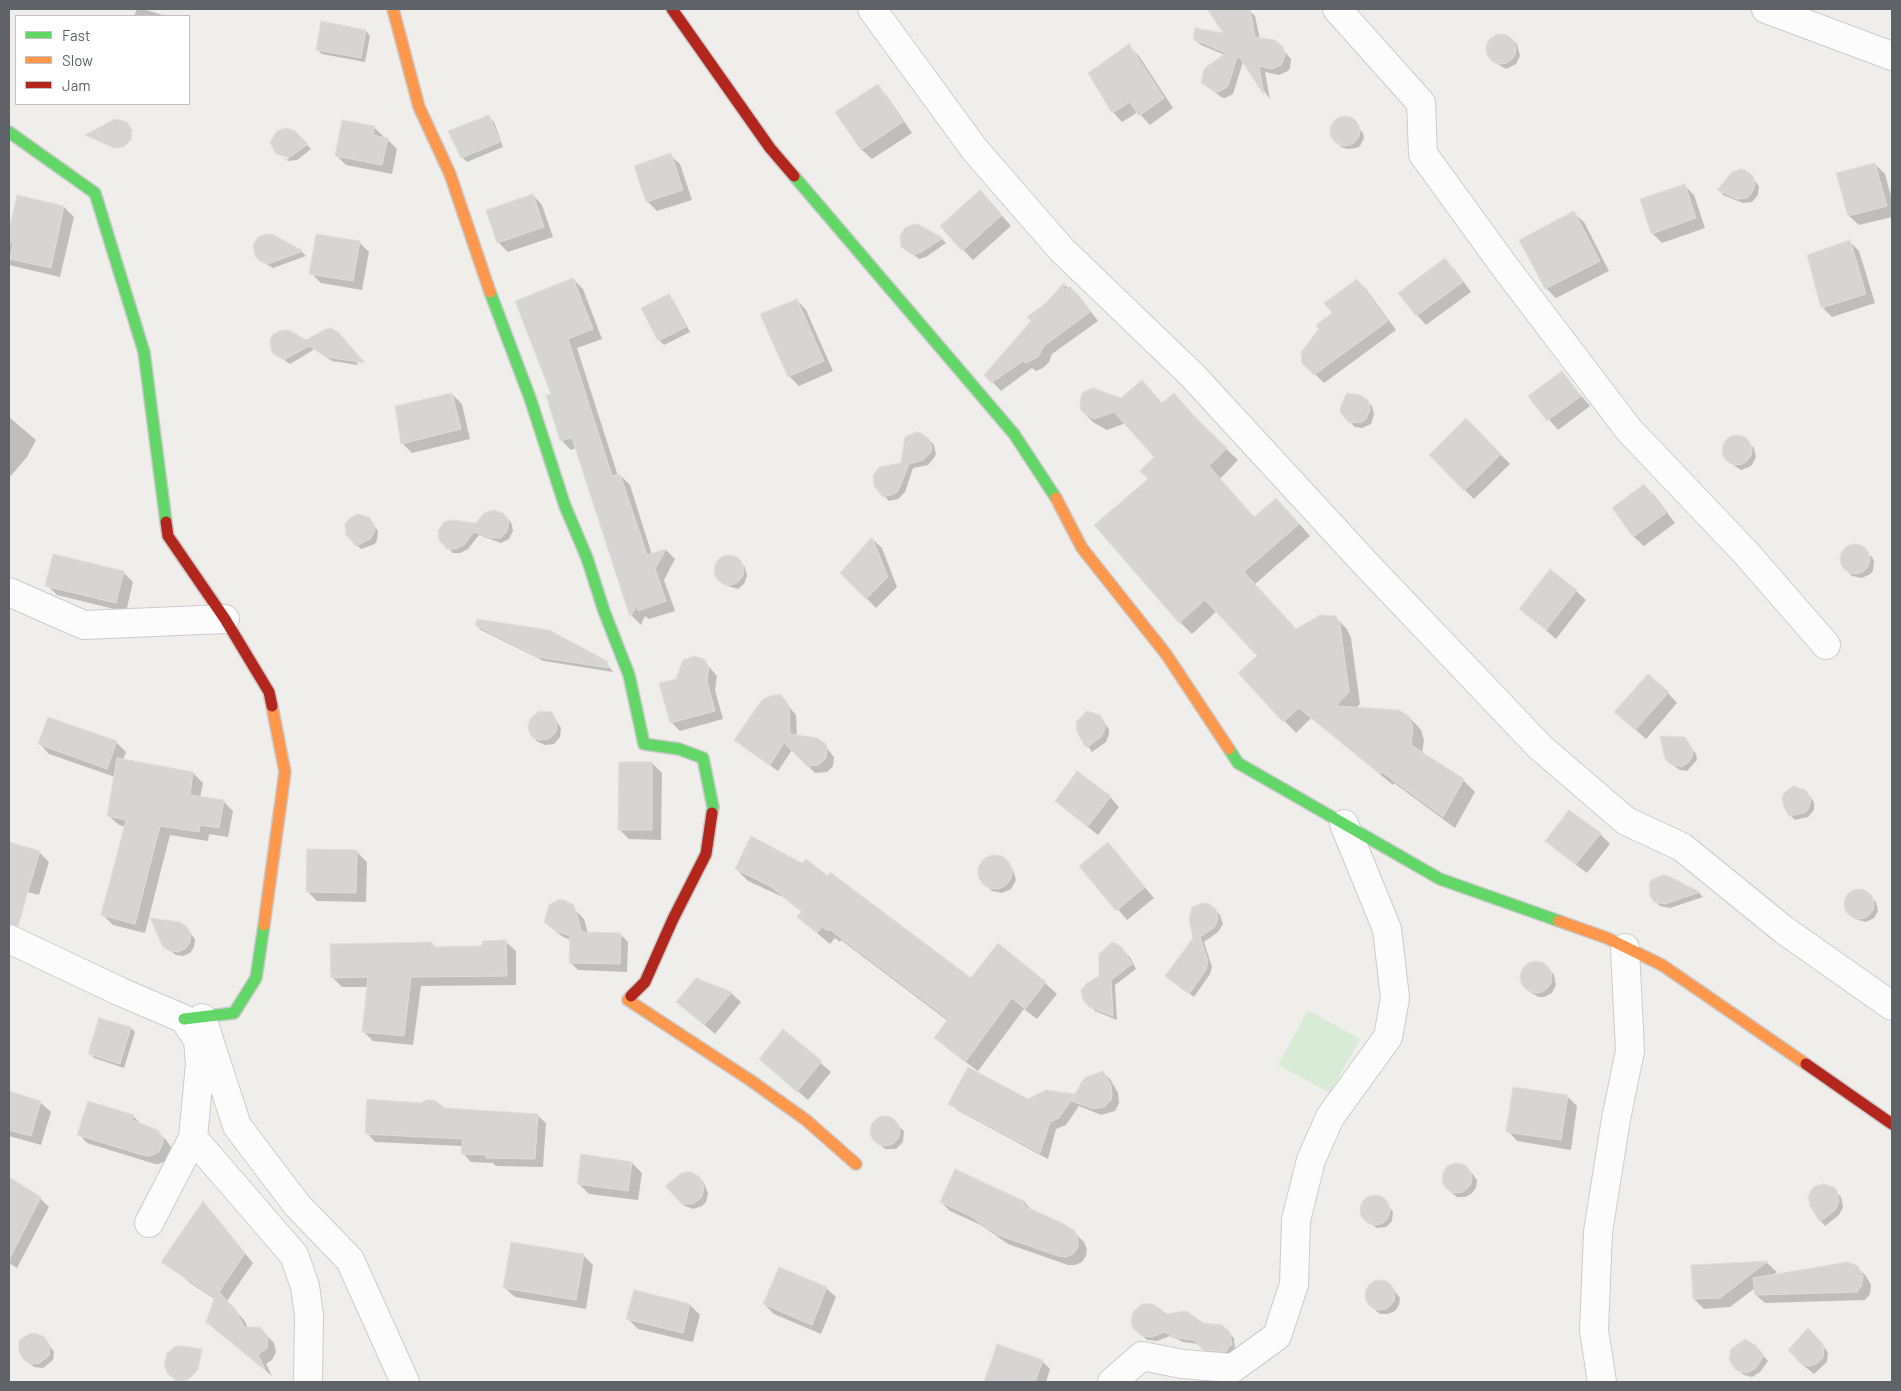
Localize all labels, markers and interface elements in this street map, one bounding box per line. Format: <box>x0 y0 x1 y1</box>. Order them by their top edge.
legend <box>15 15 190 105</box>
text: Fast <box>62 26 90 44</box>
text: Slow <box>62 51 93 69</box>
text: Jam <box>62 76 91 94</box>

